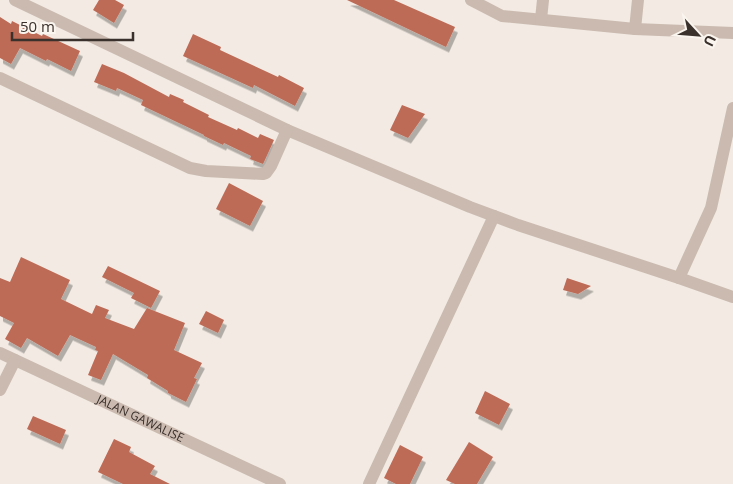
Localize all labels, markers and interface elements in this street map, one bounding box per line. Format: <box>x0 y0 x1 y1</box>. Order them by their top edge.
scale bar <box>12 10 134 42</box>
north arrow <box>673 10 723 60</box>
text: 50 m <box>20 16 55 36</box>
text: U <box>699 32 721 50</box>
street label: JALAN GAWALISE <box>93 390 187 446</box>

